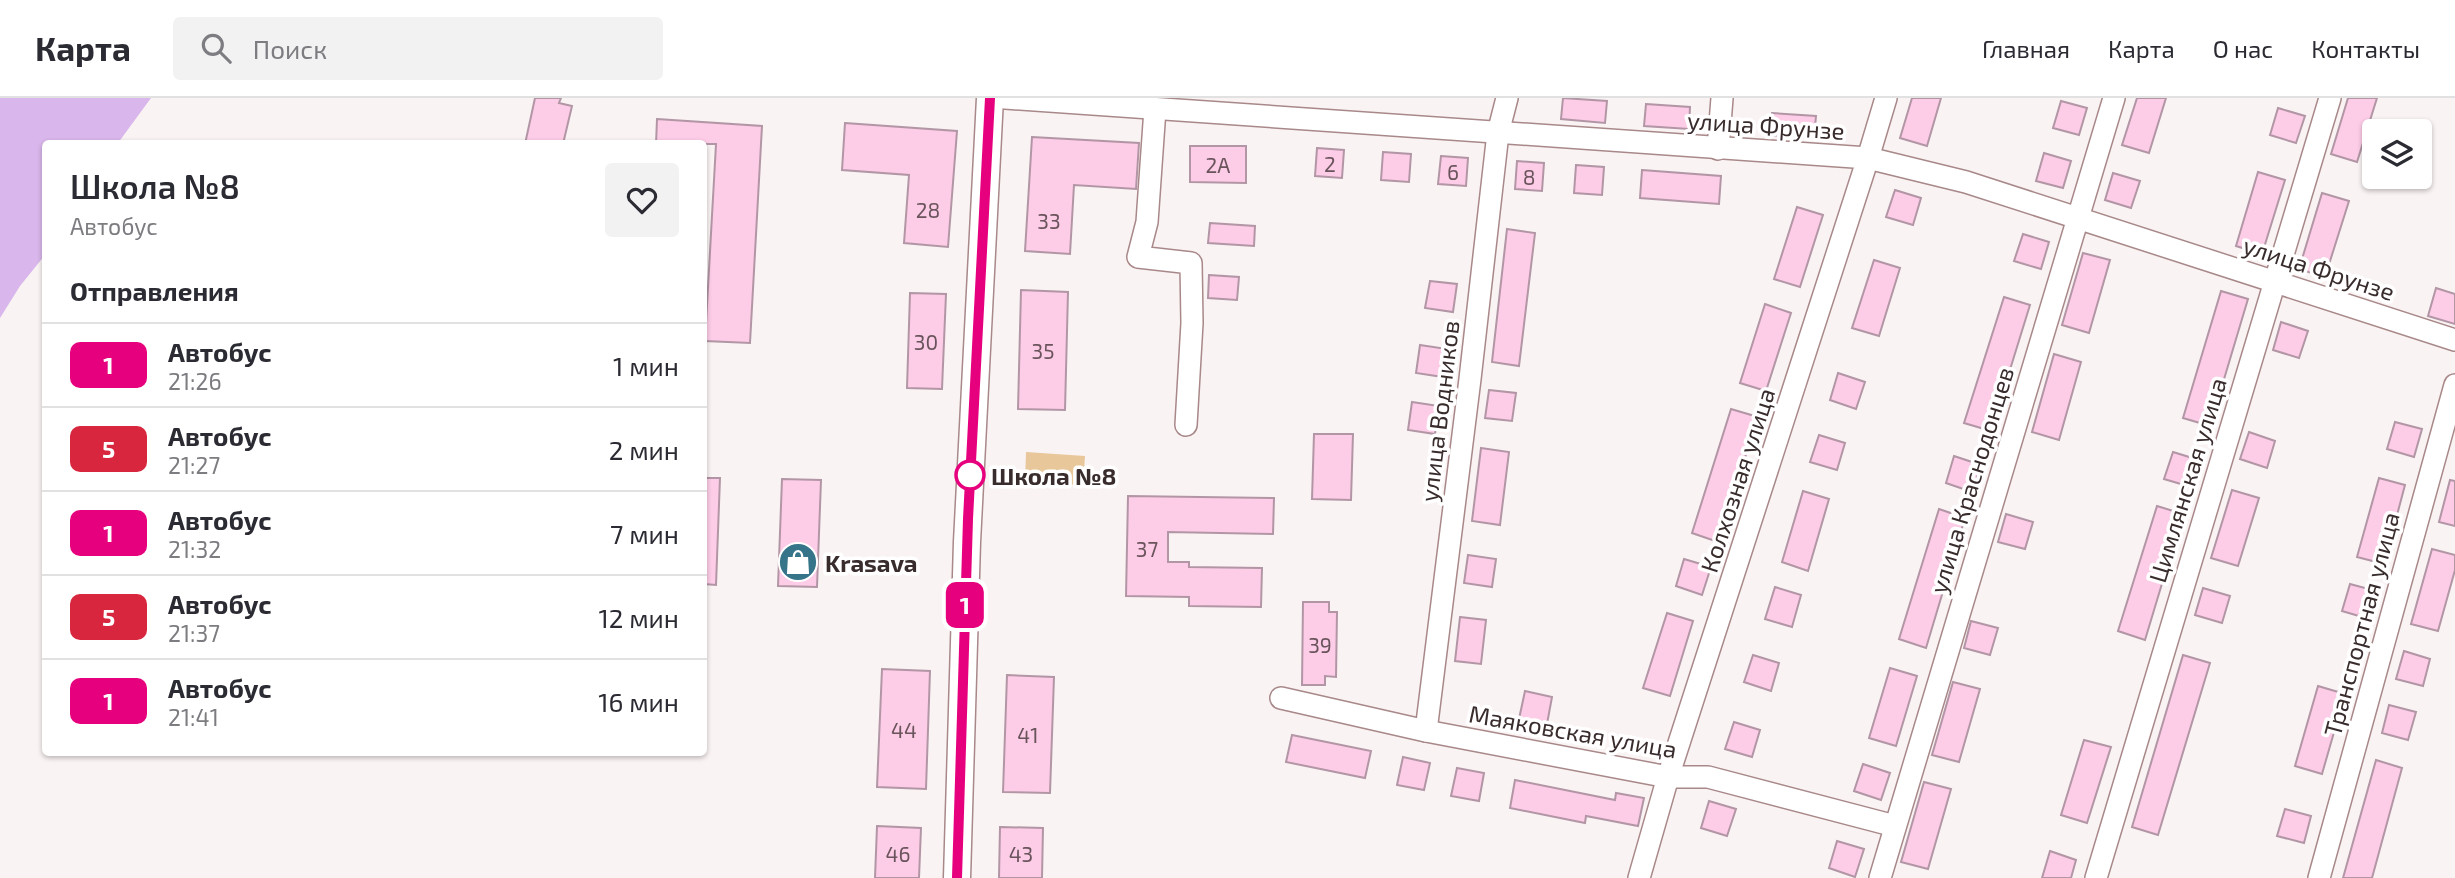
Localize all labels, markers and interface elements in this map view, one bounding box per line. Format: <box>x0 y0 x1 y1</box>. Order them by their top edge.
search box <box>173 17 663 80</box>
text: Карта <box>35 28 131 68</box>
icon: search <box>197 29 235 67</box>
text: Поиск <box>253 33 327 64</box>
text: Главная <box>1982 34 2070 63</box>
text: Карта <box>2108 34 2175 63</box>
text: О нас <box>2213 34 2273 63</box>
text: Контакты <box>2311 34 2420 63</box>
street label: улица Фрунзе <box>1686 105 1846 146</box>
map controls <box>2362 119 2432 189</box>
button: layers <box>2362 119 2432 189</box>
house number: 2 <box>1324 151 1336 176</box>
house number: 2А <box>1206 152 1230 177</box>
house number: 6 <box>1447 159 1459 184</box>
button: heart <box>605 163 679 237</box>
house number: 8 <box>1523 164 1535 189</box>
text: Школа №8 <box>70 166 240 206</box>
house number: 28 <box>916 197 940 222</box>
house number: 33 <box>1037 208 1061 233</box>
text: Автобус <box>70 212 158 240</box>
street label: улица Фрунзе <box>2239 230 2398 307</box>
text: Отправления <box>70 275 239 306</box>
street label: улица Водников <box>1413 319 1466 503</box>
house number: 30 <box>914 329 938 354</box>
text: Автобус <box>168 336 271 367</box>
house number: 35 <box>1032 338 1054 363</box>
text: 1 <box>103 350 114 379</box>
text: 1 мин <box>613 350 679 381</box>
street label: улица Краснодонцев <box>1923 363 2020 597</box>
text: 21:26 <box>168 367 222 395</box>
street label: Цимлянская улица <box>2142 374 2233 586</box>
street label: Колхозная улица <box>1694 384 1781 576</box>
text: Автобус <box>168 420 271 451</box>
text: 5 <box>102 434 115 463</box>
text: 2 мин <box>609 434 679 465</box>
text: 21:27 <box>168 451 220 479</box>
marker: Школа №8 <box>955 460 985 490</box>
place label: Школа №8 <box>991 461 1117 490</box>
text: Автобус <box>168 504 271 535</box>
street label: Транспортная улица <box>2317 509 2406 739</box>
text: 1 <box>103 518 114 547</box>
text: 7 мин <box>610 518 679 549</box>
text: 21:32 <box>168 535 221 563</box>
house number: 37 <box>1136 536 1158 561</box>
shop icon: Krasava <box>777 541 819 583</box>
place label: Krasava <box>825 548 917 577</box>
line badge: 1 <box>942 582 988 628</box>
text: Автобус <box>168 588 271 619</box>
text: 1 <box>960 590 970 619</box>
text: 5 <box>102 602 115 631</box>
text: 12 мин <box>598 602 679 633</box>
text: 21:37 <box>168 619 220 647</box>
house number: 39 <box>1308 632 1332 657</box>
text: Автобус <box>168 672 271 703</box>
text: 1 <box>103 686 114 715</box>
text: 16 мин <box>598 686 679 717</box>
street label: Маяковская улица <box>1467 698 1679 765</box>
text: 21:41 <box>168 703 219 731</box>
house number: 44 <box>891 717 917 742</box>
house number: 41 <box>1017 722 1039 747</box>
house number: 46 <box>886 841 910 866</box>
house number: 43 <box>1009 841 1033 866</box>

